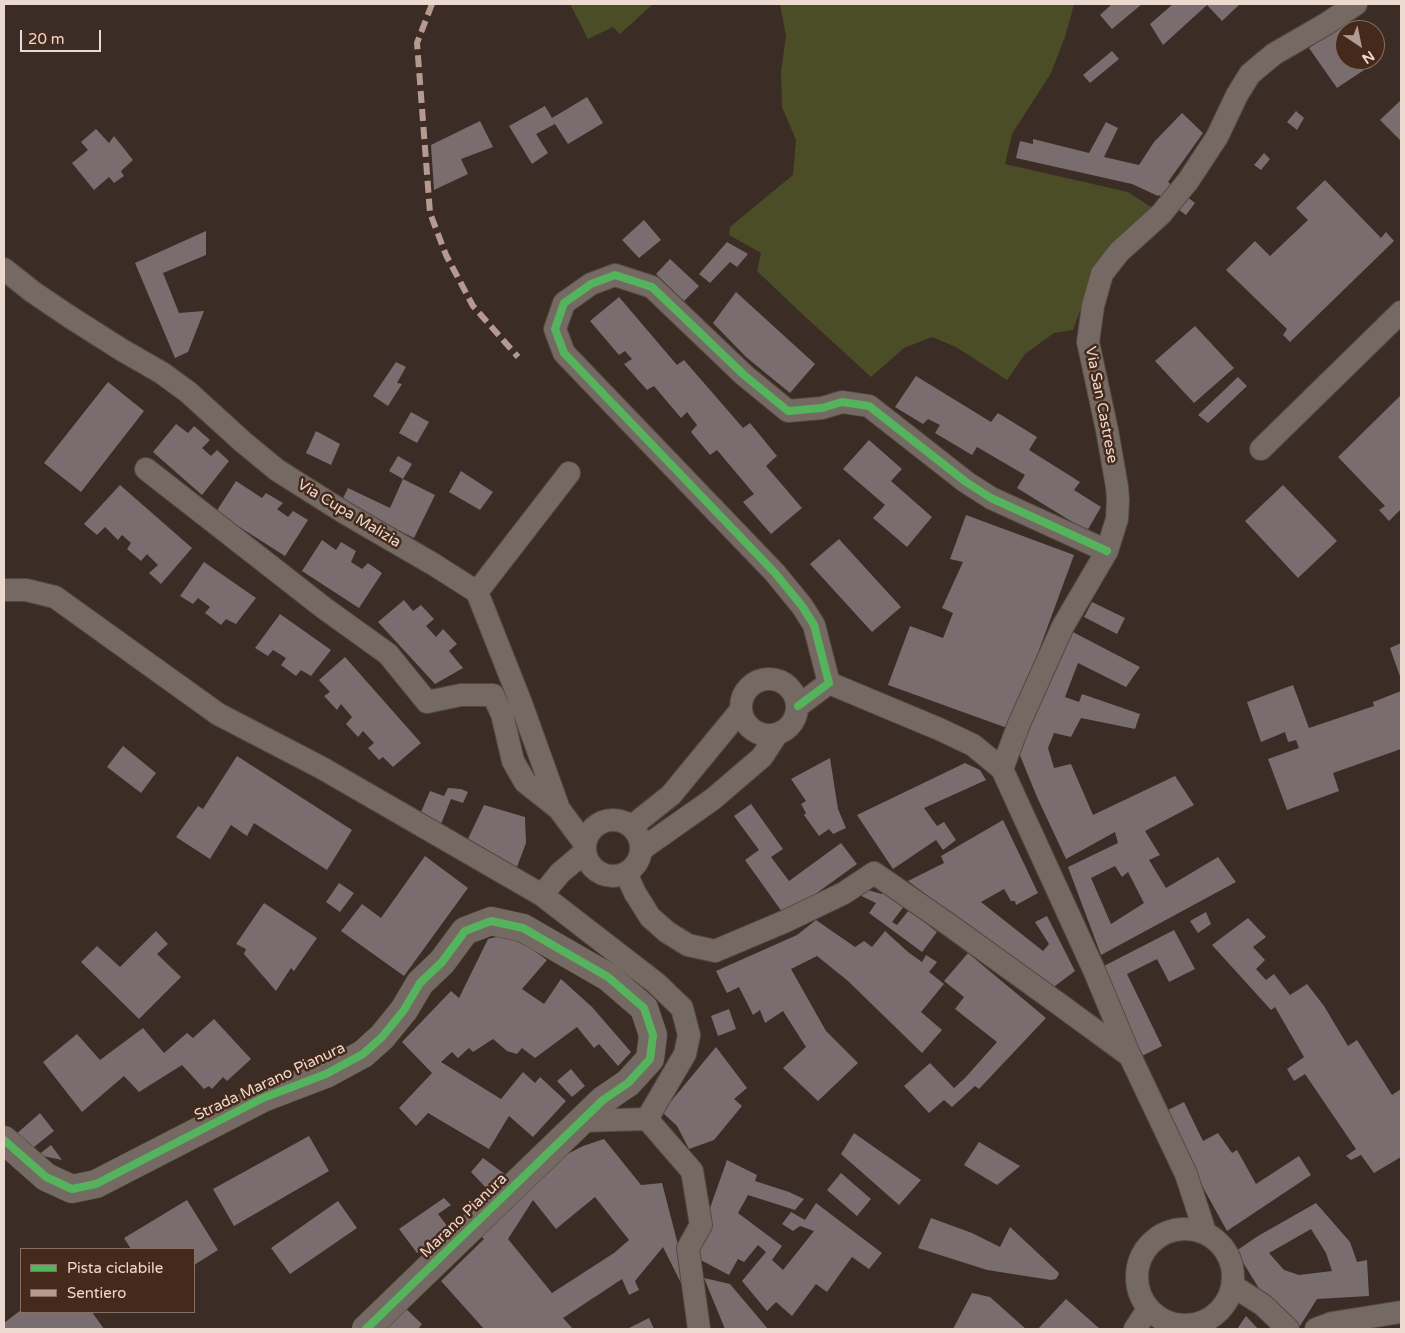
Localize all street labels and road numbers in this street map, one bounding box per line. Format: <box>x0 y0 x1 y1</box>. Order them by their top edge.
street label: Via San Castrese <box>1081 345 1121 465</box>
street label: Via Cupa Malizia <box>294 476 404 552</box>
street label: Strada Marano Pianura <box>192 1039 348 1125</box>
street label: Marano Pianura <box>417 1170 511 1262</box>

